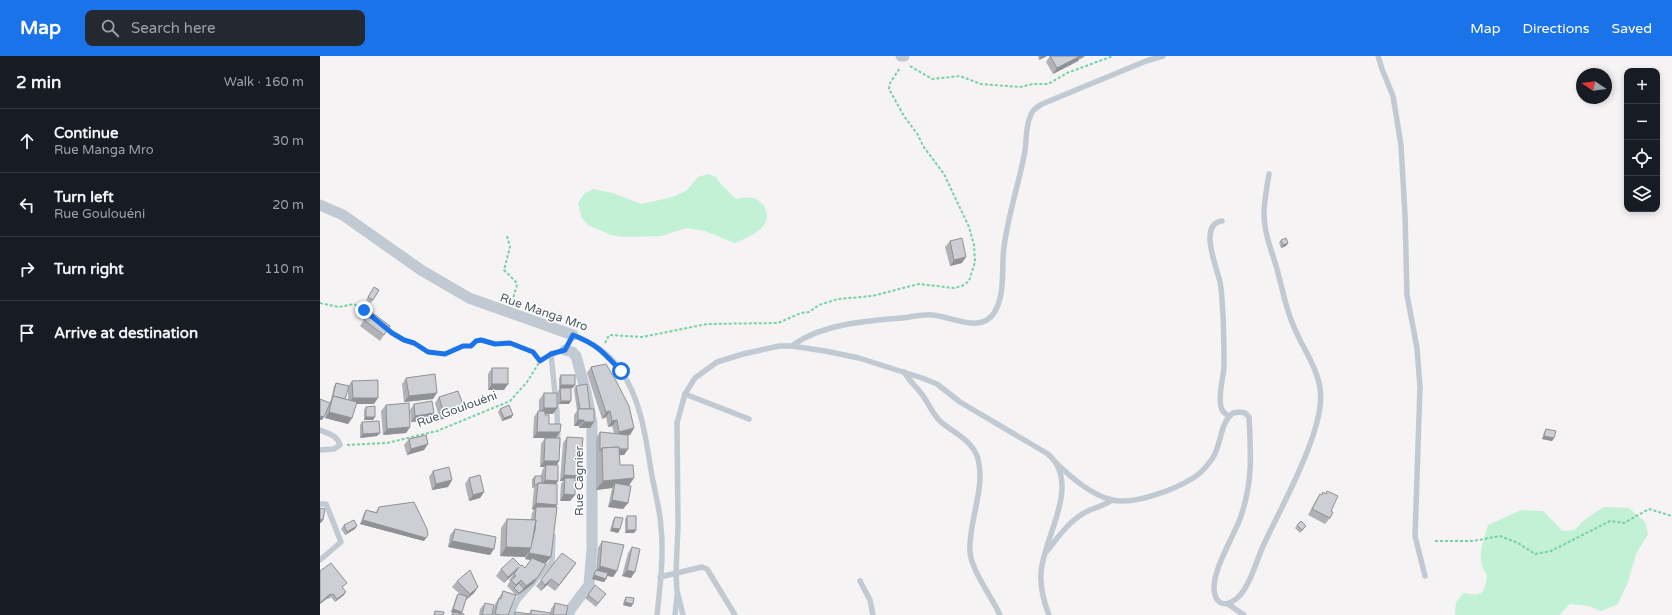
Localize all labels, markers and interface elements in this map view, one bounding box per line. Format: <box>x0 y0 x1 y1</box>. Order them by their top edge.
search box <box>85 10 365 46</box>
text: Map <box>20 17 61 39</box>
icon: search <box>99 17 121 39</box>
text: Search here <box>131 19 215 37</box>
text: Map <box>1470 20 1501 37</box>
text: Directions <box>1523 20 1590 37</box>
text: Saved <box>1612 20 1652 37</box>
north arrow <box>1576 68 1612 104</box>
map controls <box>1624 68 1660 212</box>
button: + <box>1624 68 1660 104</box>
text: 2 min <box>16 72 61 93</box>
text: Walk · 160 m <box>224 74 304 90</box>
button: − <box>1624 104 1660 140</box>
text: Continue <box>54 124 118 142</box>
icon: ahead <box>16 130 38 152</box>
text: 30 m <box>272 133 304 149</box>
button: locate <box>1624 140 1660 176</box>
text: Rue Manga Mro <box>54 142 154 158</box>
button: layers <box>1624 176 1660 212</box>
text: Turn left <box>54 188 114 206</box>
icon: left <box>16 194 38 216</box>
text: 20 m <box>272 197 304 213</box>
text: Rue Goulouéni <box>54 206 145 222</box>
icon: right <box>16 258 38 280</box>
text: Turn right <box>54 260 124 278</box>
text: 110 m <box>264 261 304 277</box>
street label: Rue Manga Mro <box>498 290 590 334</box>
route end <box>355 301 373 319</box>
icon: arrive <box>16 322 38 344</box>
text: Arrive at destination <box>54 324 198 342</box>
route start <box>612 362 630 380</box>
street label: Rue Goulouéni <box>415 388 499 430</box>
street label: Rue Cagnier <box>572 446 586 516</box>

